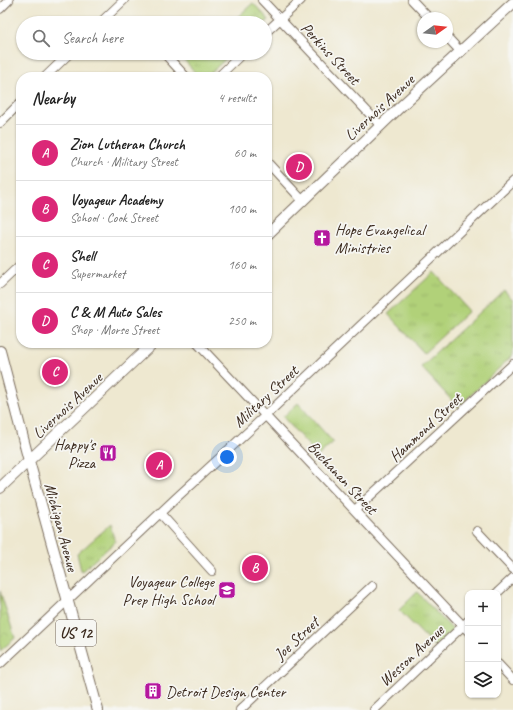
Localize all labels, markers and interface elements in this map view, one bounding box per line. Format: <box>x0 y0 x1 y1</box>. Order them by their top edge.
north arrow <box>417 12 453 48</box>
search box <box>16 16 272 60</box>
street label: Perkins Street <box>296 18 365 90</box>
icon: search <box>30 27 52 49</box>
text: Search here <box>62 29 123 48</box>
street label: Livernois Avenue <box>341 69 420 145</box>
text: Nearby <box>32 88 75 109</box>
text: 4 results <box>218 90 256 106</box>
text: Zion Lutheran Church <box>70 135 185 154</box>
text: A <box>42 145 48 161</box>
text: 60 m <box>234 145 256 161</box>
pin: D <box>286 152 312 182</box>
text: Church · Military Street <box>70 154 178 170</box>
text: Voyageur Academy <box>70 191 162 210</box>
text: B <box>42 201 48 217</box>
text: 100 m <box>228 201 256 217</box>
text: School · Cook Street <box>70 210 158 226</box>
place label: Hope Evangelical Ministries <box>335 220 427 258</box>
church icon: Hope Evangelical Ministries <box>312 228 332 248</box>
text: Shell <box>70 247 95 266</box>
text: C <box>42 257 48 273</box>
text: 160 m <box>228 257 256 273</box>
text: Supermarket <box>70 266 125 282</box>
text: C & M Auto Sales <box>70 303 161 322</box>
text: D <box>41 313 49 329</box>
text: 250 m <box>228 313 256 329</box>
text: Shop · Morse Street <box>70 322 159 338</box>
pin: C <box>42 357 68 387</box>
street label: Military Street <box>229 360 304 432</box>
street label: Livernois Avenue <box>29 367 108 443</box>
street label: Hammond Street <box>385 388 467 467</box>
place label: Happy's Pizza <box>54 435 97 473</box>
street label: Buchanan Street <box>303 437 382 520</box>
restaurant icon: Happy's Pizza <box>98 443 118 463</box>
your location <box>217 447 237 467</box>
pin: A <box>146 450 172 480</box>
street label: Michigan Avenue <box>40 481 83 575</box>
pin: B <box>242 553 268 583</box>
place label: Voyageur College Prep High School <box>123 572 217 610</box>
school or university icon: Voyageur College Prep High School <box>217 580 237 600</box>
map controls <box>465 590 501 698</box>
button: + <box>465 590 501 626</box>
street label: Joe Street <box>269 611 325 665</box>
street label: Wesson Avenue <box>375 619 450 691</box>
road number: US 12 <box>56 620 96 646</box>
button: − <box>465 626 501 662</box>
button: layers <box>465 662 501 698</box>
building icon: Detroit Design Center <box>143 681 163 701</box>
place label: Detroit Design Center <box>166 682 287 702</box>

